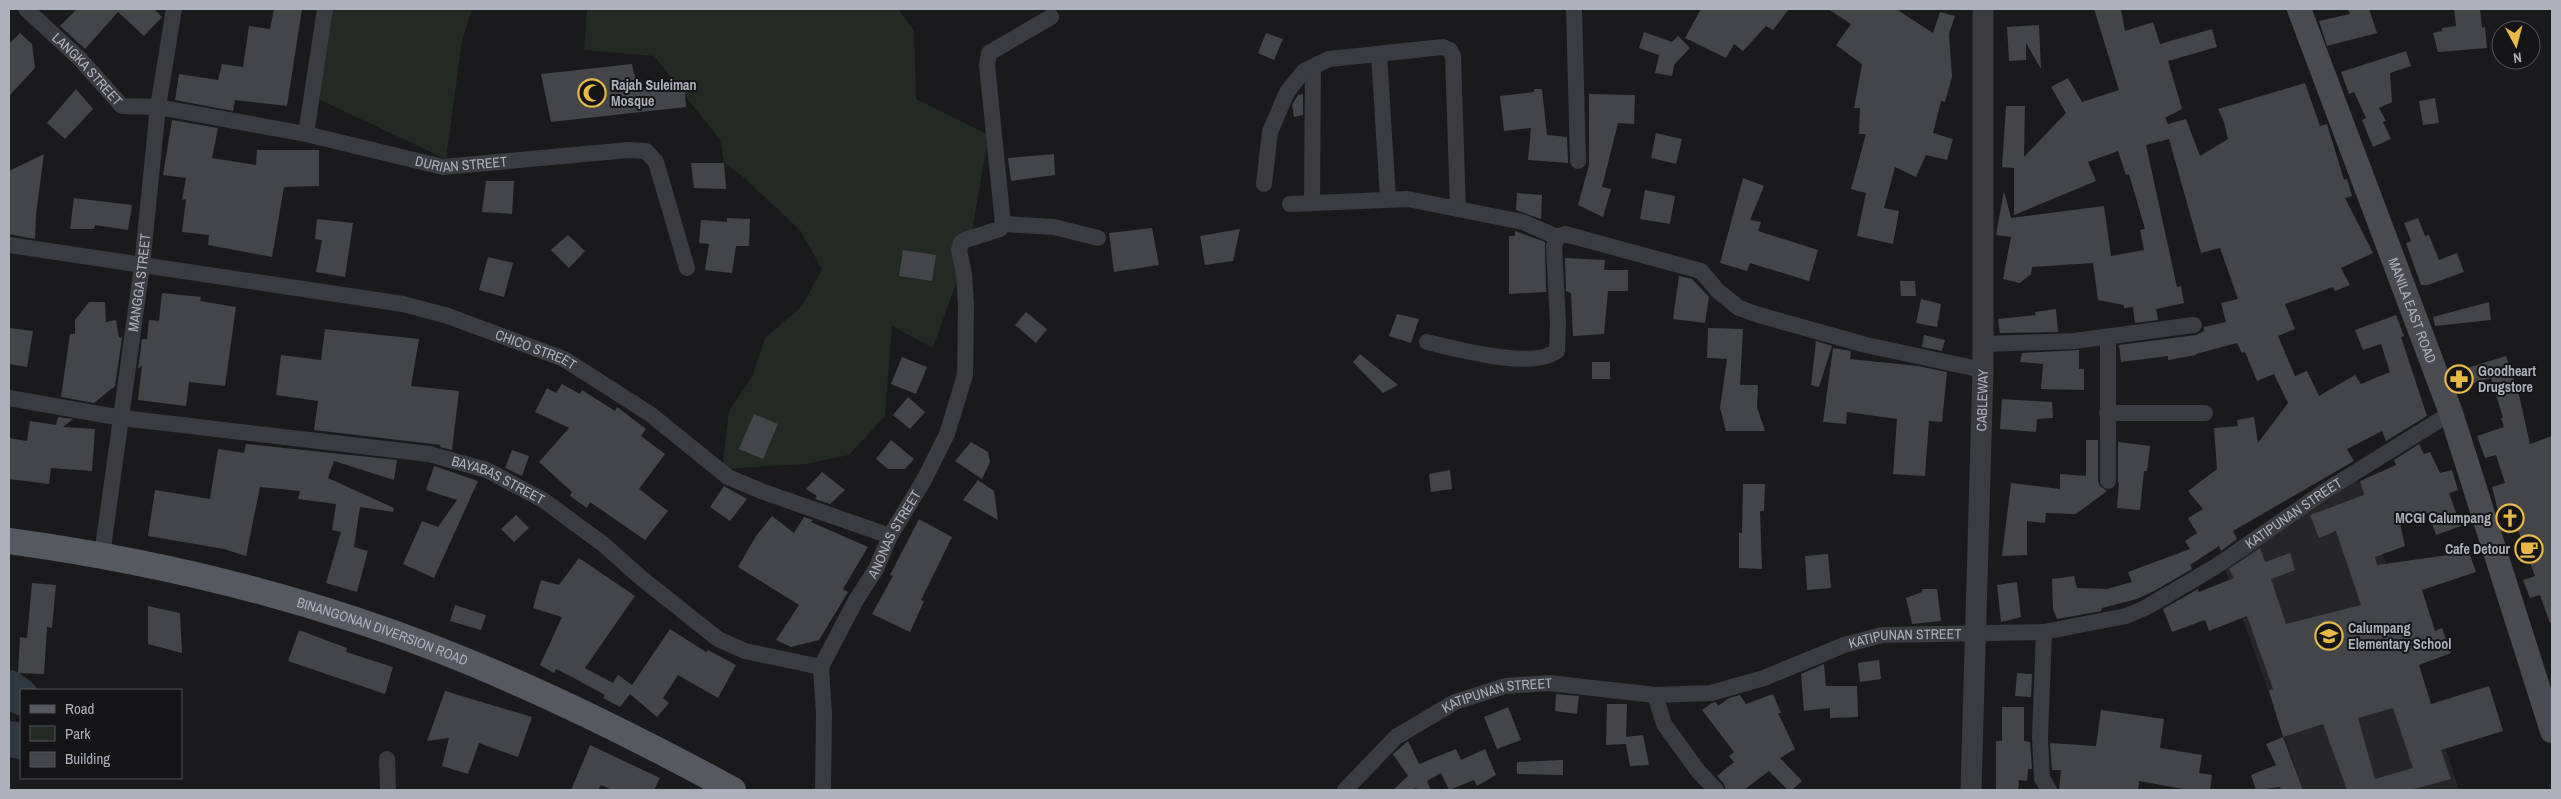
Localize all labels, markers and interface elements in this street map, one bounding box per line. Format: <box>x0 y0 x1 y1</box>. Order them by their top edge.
north arrow <box>2491 20 2541 70</box>
street label: LANGKA STREET <box>48 29 126 110</box>
text: N <box>2512 48 2523 67</box>
place label: Rajah Suleiman Mosque <box>611 76 697 110</box>
mosque icon: Rajah Suleiman Mosque <box>577 78 607 108</box>
street label: DURIAN STREET <box>413 152 508 176</box>
street label: MANGGA STREET <box>124 233 154 333</box>
street label: MANILA EAST ROAD <box>2384 255 2440 366</box>
street label: CHICO STREET <box>493 325 580 374</box>
place label: Goodheart Drugstore <box>2478 362 2536 396</box>
pharmacy icon: Goodheart Drugstore <box>2444 364 2474 394</box>
street label: CABLEWAY <box>1972 368 1992 432</box>
street label: BAYABAS STREET <box>450 452 548 508</box>
street label: KATIPUNAN STREET <box>2242 474 2345 552</box>
street label: ANONAS STREET <box>863 487 925 582</box>
church icon: MCGI Calumpang <box>2495 503 2525 533</box>
place label: MCGI Calumpang <box>2395 509 2491 527</box>
cafe icon: Cafe Detour <box>2514 534 2544 564</box>
place label: Cafe Detour <box>2445 540 2511 558</box>
street label: BINANGONAN DIVERSION ROAD <box>295 593 471 670</box>
place label: Calumpang Elementary School <box>2348 619 2451 653</box>
school or university icon: Calumpang Elementary School <box>2314 621 2344 651</box>
street label: KATIPUNAN STREET <box>1847 625 1962 652</box>
street label: KATIPUNAN STREET <box>1438 674 1553 717</box>
legend <box>20 689 182 779</box>
text: Road <box>65 698 94 719</box>
text: Park <box>65 723 91 744</box>
text: Building <box>65 748 110 769</box>

